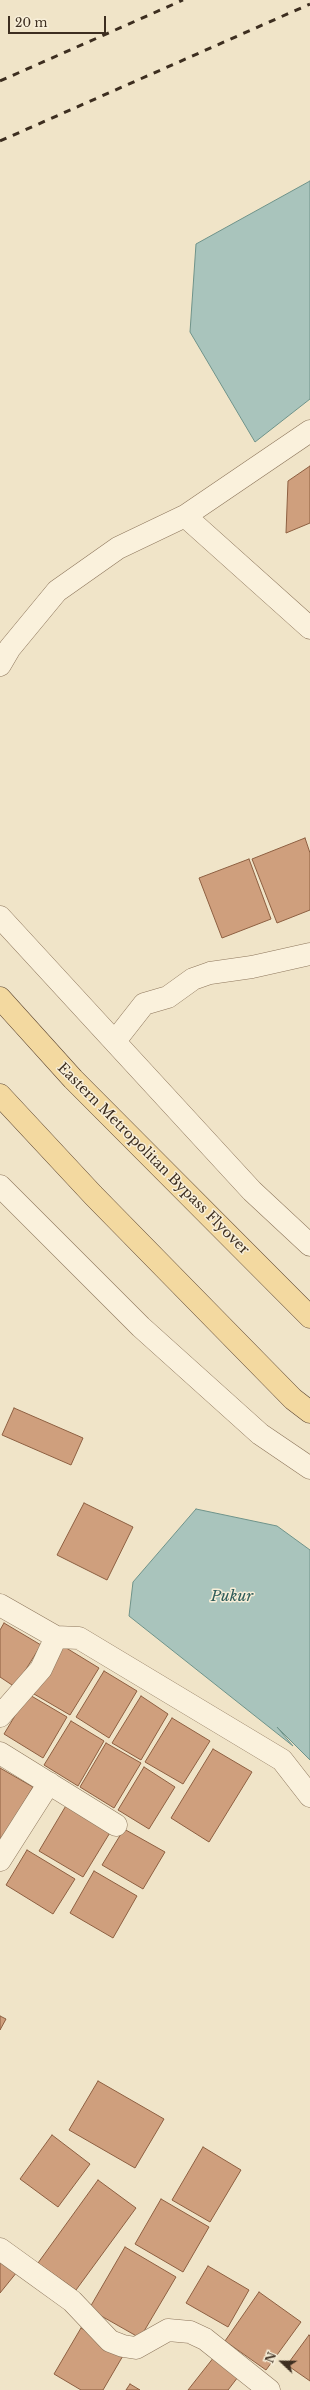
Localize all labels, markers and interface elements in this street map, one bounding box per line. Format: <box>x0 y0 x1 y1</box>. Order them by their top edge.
scale bar <box>10 8 108 34</box>
text: 20 m <box>15 15 47 30</box>
street label: Eastern Metropolitan Bypass Flyover <box>54 1060 252 1258</box>
water label: Pukur <box>211 1588 253 1606</box>
north arrow <box>262 2342 302 2382</box>
text: N <box>262 2350 279 2365</box>

